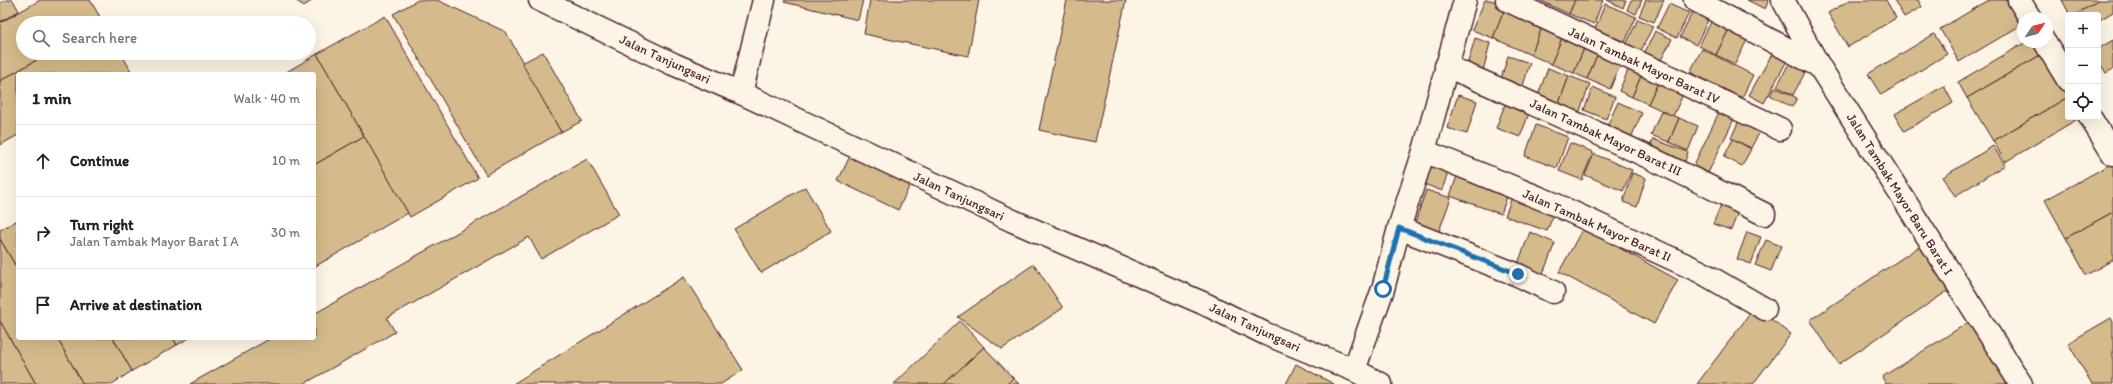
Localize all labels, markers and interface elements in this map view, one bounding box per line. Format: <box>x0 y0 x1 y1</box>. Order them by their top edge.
north arrow <box>2017 12 2053 48</box>
map controls <box>2065 12 2101 120</box>
button: + <box>2065 12 2101 48</box>
search box <box>16 16 316 60</box>
street label: Jalan Tambak Mayor Barat IV <box>1566 23 1722 107</box>
icon: search <box>30 27 52 49</box>
text: Search here <box>62 29 137 47</box>
street label: Jalan Tanjungsari <box>617 31 713 87</box>
button: − <box>2065 48 2101 84</box>
button: locate <box>2065 84 2101 120</box>
text: 1 min <box>32 88 71 108</box>
text: Walk · 40 m <box>234 91 300 106</box>
street label: Jalan Tambak Mayor Barat III <box>1528 95 1684 179</box>
street label: Jalan Tambak Mayor Baru Barat I <box>1844 110 1956 278</box>
icon: ahead <box>32 150 54 172</box>
text: Continue <box>70 152 129 170</box>
text: 10 m <box>272 153 300 168</box>
street label: Jalan Tanjungsari <box>911 168 1007 224</box>
street label: Jalan Tambak Mayor Barat II <box>1521 185 1673 265</box>
text: Turn right <box>70 216 134 234</box>
icon: right <box>32 222 54 244</box>
text: 30 m <box>271 225 300 240</box>
text: Jalan Tambak Mayor Barat I A <box>70 234 239 249</box>
route end <box>1509 265 1527 283</box>
route start <box>1374 280 1392 298</box>
icon: arrive <box>32 294 54 316</box>
text: Arrive at destination <box>70 296 202 314</box>
street label: Jalan Tanjungsari <box>1207 299 1303 355</box>

